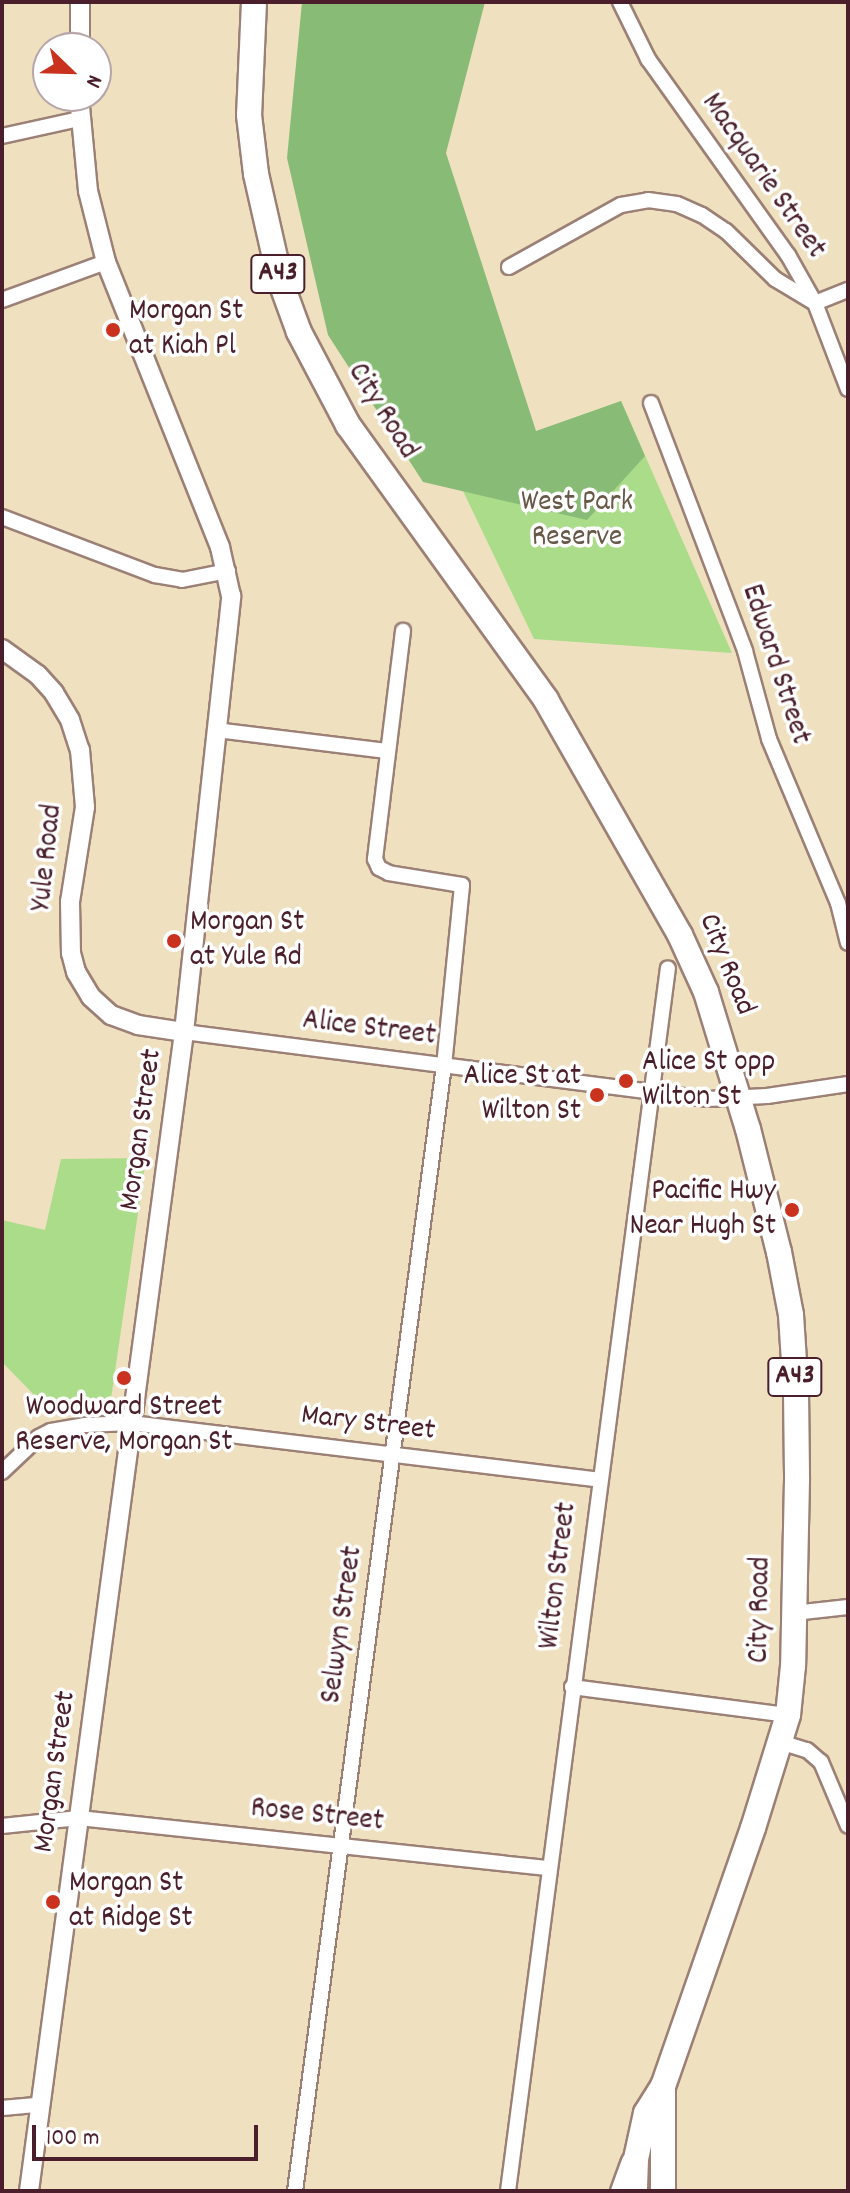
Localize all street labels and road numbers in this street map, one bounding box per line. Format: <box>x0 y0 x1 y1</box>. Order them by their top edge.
street label: Macquarie Street <box>692 87 832 267</box>
road number: A43 <box>250 250 306 298</box>
street label: City Road <box>338 357 424 467</box>
street label: Edward Street <box>731 580 817 750</box>
street label: Yule Road <box>25 803 73 913</box>
street label: City Road <box>688 909 762 1021</box>
street label: Alice Street <box>300 1004 438 1056</box>
street label: Morgan Street <box>114 1047 172 1213</box>
road number: A43 <box>767 1353 823 1401</box>
street label: Mary Street <box>299 1399 437 1451</box>
street label: Wilton Street <box>533 1500 587 1652</box>
street label: Selwyn Street <box>315 1544 373 1706</box>
street label: City Road <box>743 1556 781 1664</box>
street label: Morgan Street <box>28 1689 86 1855</box>
street label: Rose Street <box>249 1792 385 1842</box>

